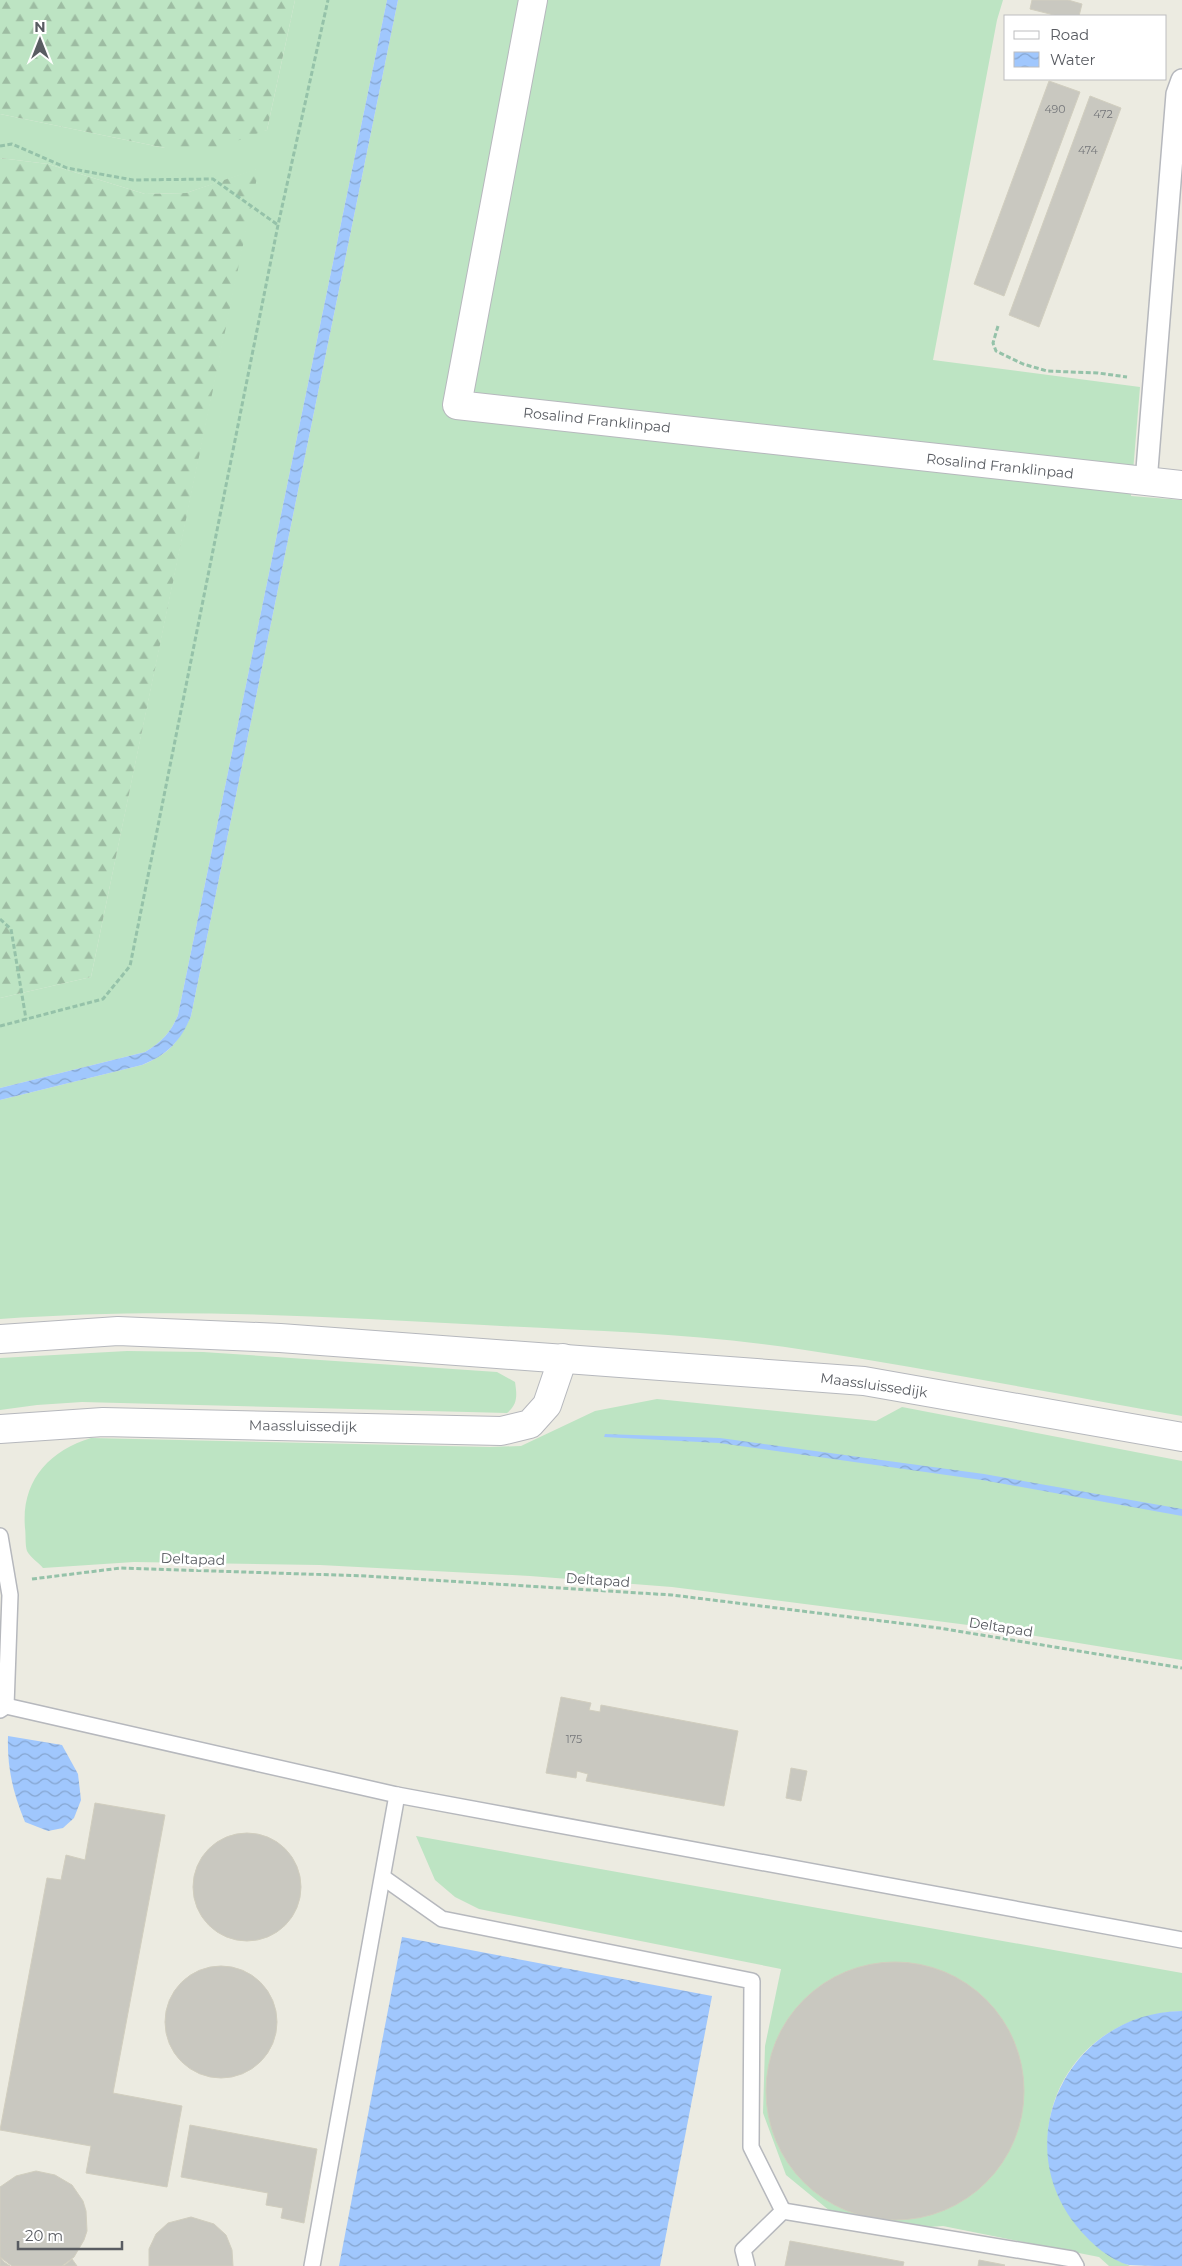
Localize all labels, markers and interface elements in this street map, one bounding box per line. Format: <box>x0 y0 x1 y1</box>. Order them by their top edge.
north arrow <box>15 15 65 65</box>
legend <box>1004 15 1167 80</box>
text: N <box>34 18 46 36</box>
text: Road <box>1050 25 1089 44</box>
text: Water <box>1050 50 1096 69</box>
house number: 490 <box>1044 102 1066 116</box>
house number: 472 <box>1093 107 1113 121</box>
house number: 474 <box>1078 143 1099 157</box>
street label: Rosalind Franklinpad <box>522 403 672 437</box>
street label: Rosalind Franklinpad <box>925 449 1075 483</box>
street label: Maassluissedijk <box>819 1369 929 1402</box>
street label: Maassluissedijk <box>249 1416 358 1436</box>
street label: Deltapad <box>160 1549 226 1569</box>
street label: Deltapad <box>565 1569 631 1591</box>
street label: Deltapad <box>968 1613 1034 1641</box>
house number: 175 <box>566 1732 582 1746</box>
scale bar <box>18 2218 121 2250</box>
text: 20 m <box>25 2226 63 2245</box>

